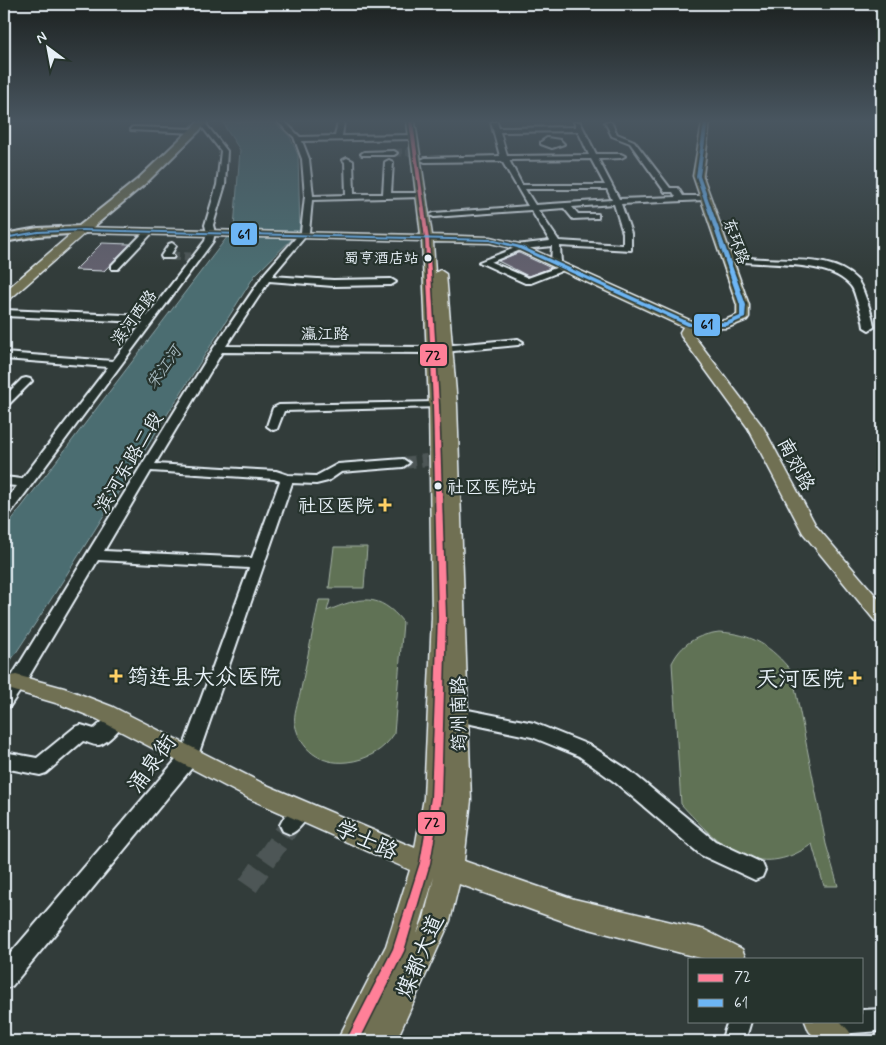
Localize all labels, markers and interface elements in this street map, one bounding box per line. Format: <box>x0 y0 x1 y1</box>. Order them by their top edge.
north arrow <box>22 22 72 72</box>
text: N <box>33 28 50 48</box>
street label: 东环路 <box>718 215 754 268</box>
line badge: 61 <box>230 222 258 246</box>
text: 61 <box>237 226 251 244</box>
place label: 蜀亨酒店站 <box>344 249 419 269</box>
marker: 蜀亨酒店站 <box>423 253 433 263</box>
street label: 滨河西路 <box>107 286 162 350</box>
line badge: 61 <box>693 313 721 337</box>
text: 61 <box>700 316 714 334</box>
street label: 瀛江路 <box>301 324 349 345</box>
water label: 宋江河 <box>142 340 188 394</box>
line badge: 72 <box>419 343 448 367</box>
text: 72 <box>425 347 441 365</box>
street label: 滨河东路二段 <box>89 407 169 518</box>
street label: 南郊路 <box>771 434 820 496</box>
place label: 社区医院站 <box>447 476 537 500</box>
marker: 社区医院站 <box>433 481 443 491</box>
place label: 社区医院 <box>298 494 374 519</box>
marker: 社区医院 <box>378 498 392 512</box>
place label: 筠连县大众医院 <box>127 664 281 692</box>
place label: 天河医院 <box>756 666 844 694</box>
marker: 筠连县大众医院 <box>109 669 123 683</box>
marker: 天河医院 <box>848 671 862 685</box>
street label: 筠州南路 <box>446 676 473 752</box>
street label: 涌泉街 <box>122 729 183 799</box>
line badge: 72 <box>417 811 446 835</box>
text: 72 <box>424 814 440 832</box>
street label: 学士路 <box>330 815 402 867</box>
street label: 煤都大道 <box>391 911 451 1003</box>
legend <box>688 958 864 1022</box>
text: 72 <box>734 968 751 988</box>
text: 61 <box>734 994 748 1014</box>

